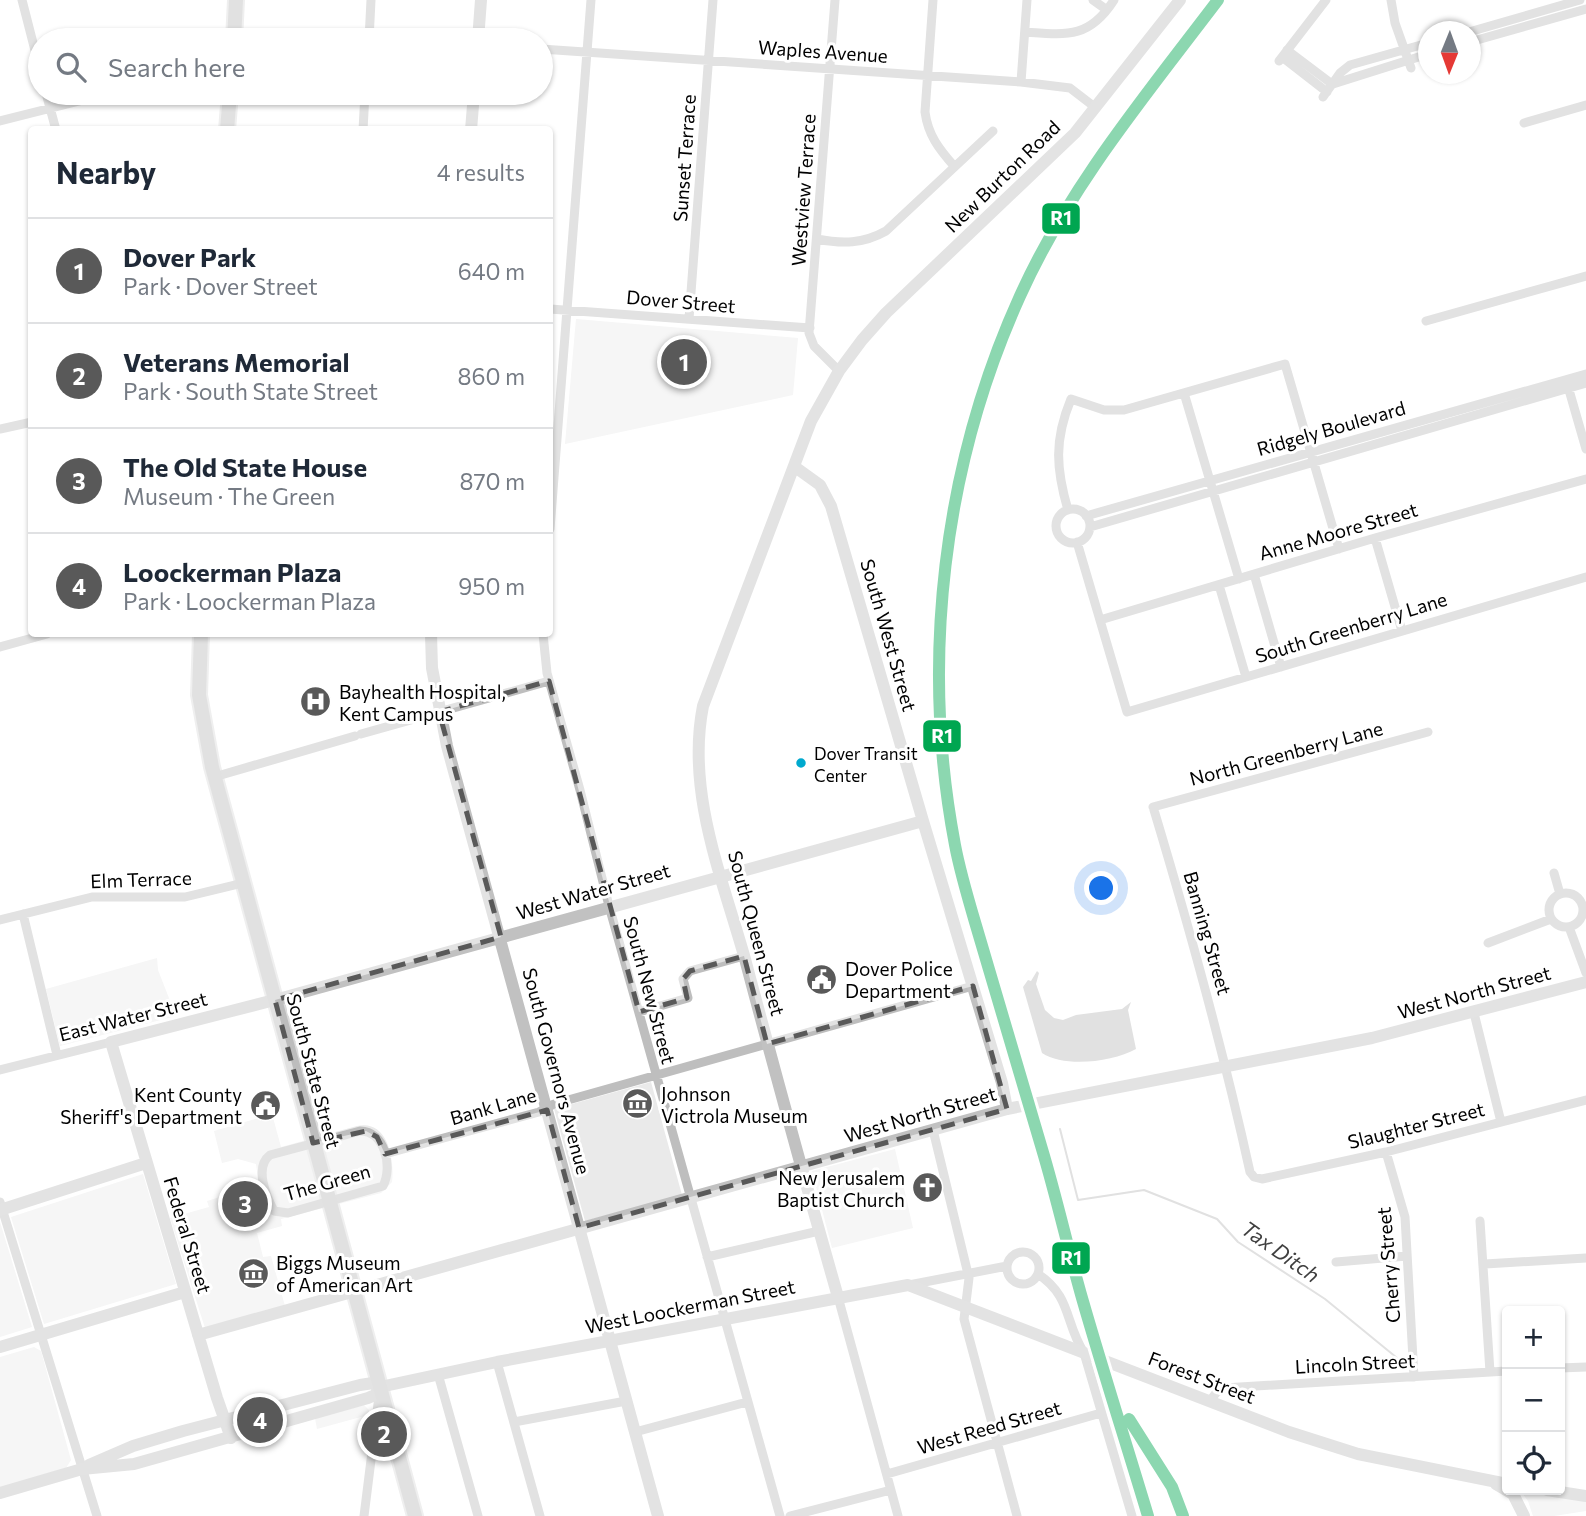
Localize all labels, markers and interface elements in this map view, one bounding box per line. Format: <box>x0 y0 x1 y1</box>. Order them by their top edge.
north arrow <box>1418 21 1481 84</box>
search box <box>28 28 553 105</box>
street label: Waples Avenue <box>757 35 889 67</box>
icon: search <box>52 48 90 86</box>
text: Search here <box>108 51 246 82</box>
street label: Sunset Terrace <box>668 94 700 222</box>
street label: Westview Terrace <box>786 113 820 267</box>
street label: New Burton Road <box>940 115 1064 237</box>
text: Nearby <box>56 153 156 190</box>
text: 4 results <box>437 158 525 186</box>
line badge: R1 <box>1041 202 1081 235</box>
text: R1 <box>1050 206 1072 229</box>
text: Dover Park <box>123 241 256 272</box>
text: 1 <box>74 257 84 285</box>
text: 640 m <box>458 257 525 285</box>
text: Park · Dover Street <box>123 272 318 300</box>
street label: Dover Street <box>626 285 737 317</box>
pin: 1 <box>661 336 707 388</box>
text: Veterans Memorial <box>123 346 350 377</box>
text: 2 <box>72 362 86 390</box>
text: 860 m <box>458 362 525 390</box>
text: Park · South State Street <box>123 377 378 405</box>
street label: Ridgely Boulevard <box>1254 396 1408 460</box>
text: The Old State House <box>123 451 367 482</box>
text: 3 <box>72 467 86 495</box>
text: 870 m <box>460 467 525 495</box>
text: Museum · The Green <box>123 482 335 510</box>
street label: Anne Moore Street <box>1256 497 1420 565</box>
text: Loockerman Plaza <box>123 556 342 587</box>
street label: South West Street <box>856 556 922 714</box>
text: 4 <box>72 572 86 600</box>
text: 950 m <box>458 572 525 600</box>
text: Park · Loockerman Plaza <box>123 587 376 615</box>
street label: South Greenberry Lane <box>1252 587 1450 667</box>
place label: Bayhealth Hospital, Kent Campus <box>339 680 506 725</box>
hospital icon: Bayhealth Hospital, Kent Campus <box>299 685 333 719</box>
street label: North Greenberry Lane <box>1187 716 1385 790</box>
line badge: R1 <box>922 719 962 753</box>
text: R1 <box>931 724 953 747</box>
place label: Dover Transit Center <box>814 743 918 786</box>
marker: Dover Transit Center <box>794 756 808 770</box>
street label: South Queen Street <box>724 848 790 1018</box>
street label: West Water Street <box>513 858 673 924</box>
street label: Elm Terrace <box>90 866 192 892</box>
street label: Banning Street <box>1179 869 1237 998</box>
your location <box>1084 871 1118 905</box>
street label: South New Street <box>619 914 681 1067</box>
place label: Dover Police Department <box>845 957 953 1002</box>
street label: West North Street <box>1395 960 1553 1023</box>
public building icon: Dover Police Department <box>805 962 839 996</box>
street label: South Governors Avenue <box>518 965 596 1177</box>
street label: East Water Street <box>56 986 210 1046</box>
street label: South State Street <box>282 991 346 1151</box>
street label: West North Street <box>841 1081 999 1147</box>
place label: Johnson Victrola Museum <box>661 1082 808 1127</box>
place label: Kent County Sheriff's Department <box>60 1083 242 1128</box>
street label: Bank Lane <box>447 1083 539 1129</box>
museum icon: Johnson Victrola Museum <box>621 1087 655 1121</box>
public building icon: Kent County Sheriff's Department <box>248 1088 282 1122</box>
street label: Slaughter Street <box>1345 1097 1487 1153</box>
street label: The Green <box>281 1159 373 1205</box>
place label: New Jerusalem Baptist Church <box>777 1166 905 1211</box>
church icon: New Jerusalem Baptist Church <box>911 1171 945 1205</box>
street label: Federal Street <box>159 1174 217 1296</box>
pin: 3 <box>222 1178 268 1230</box>
street label: Cherry Street <box>1371 1206 1405 1324</box>
water label: Tax Ditch <box>1237 1215 1325 1287</box>
line badge: R1 <box>1051 1241 1091 1275</box>
text: R1 <box>1060 1246 1082 1269</box>
place label: Biggs Museum of American Art <box>276 1251 413 1296</box>
museum icon: Biggs Museum of American Art <box>236 1256 270 1290</box>
street label: West Loockerman Street <box>583 1274 797 1338</box>
map controls <box>1502 1306 1565 1495</box>
button: + <box>1502 1306 1565 1369</box>
street label: Forest Street <box>1145 1346 1259 1408</box>
street label: Lincoln Street <box>1294 1348 1416 1378</box>
button: − <box>1502 1369 1565 1432</box>
pin: 4 <box>237 1394 283 1446</box>
street label: West Reed Street <box>914 1395 1064 1459</box>
pin: 2 <box>361 1408 407 1460</box>
button: locate <box>1502 1432 1565 1495</box>

